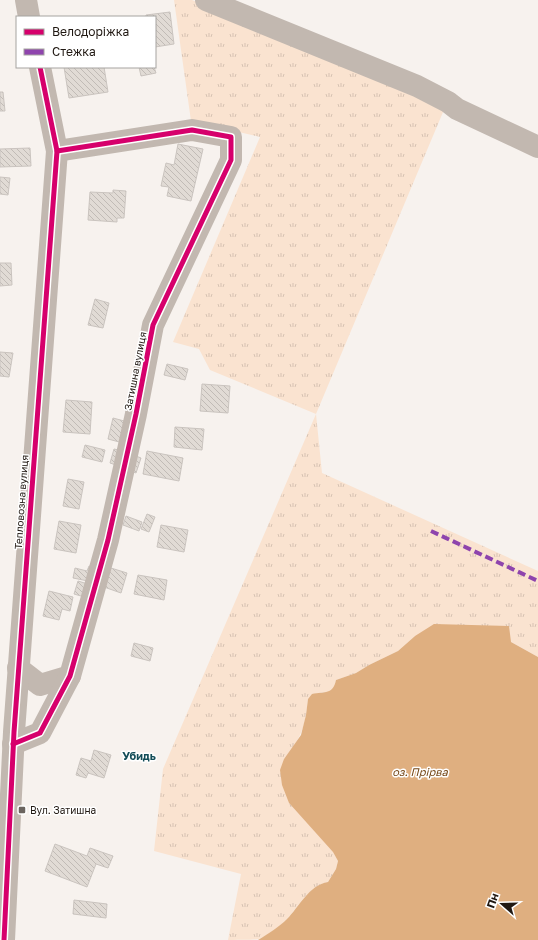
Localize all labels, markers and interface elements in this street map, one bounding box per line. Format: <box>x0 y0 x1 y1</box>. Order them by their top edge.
legend <box>16 16 156 68</box>
text: Велодоріжка <box>52 24 129 39</box>
text: Стежка <box>52 44 96 59</box>
street label: Затишна вулиця <box>121 331 149 411</box>
street label: Тепловозна вулиця <box>12 454 30 550</box>
district label: Убидь <box>122 749 156 762</box>
water label: оз. Прірва <box>392 765 449 779</box>
place label: Вул. Затишна <box>30 804 96 816</box>
marker: Вул. Затишна <box>17 805 27 815</box>
north arrow <box>482 884 522 924</box>
text: Пн <box>483 891 501 910</box>

